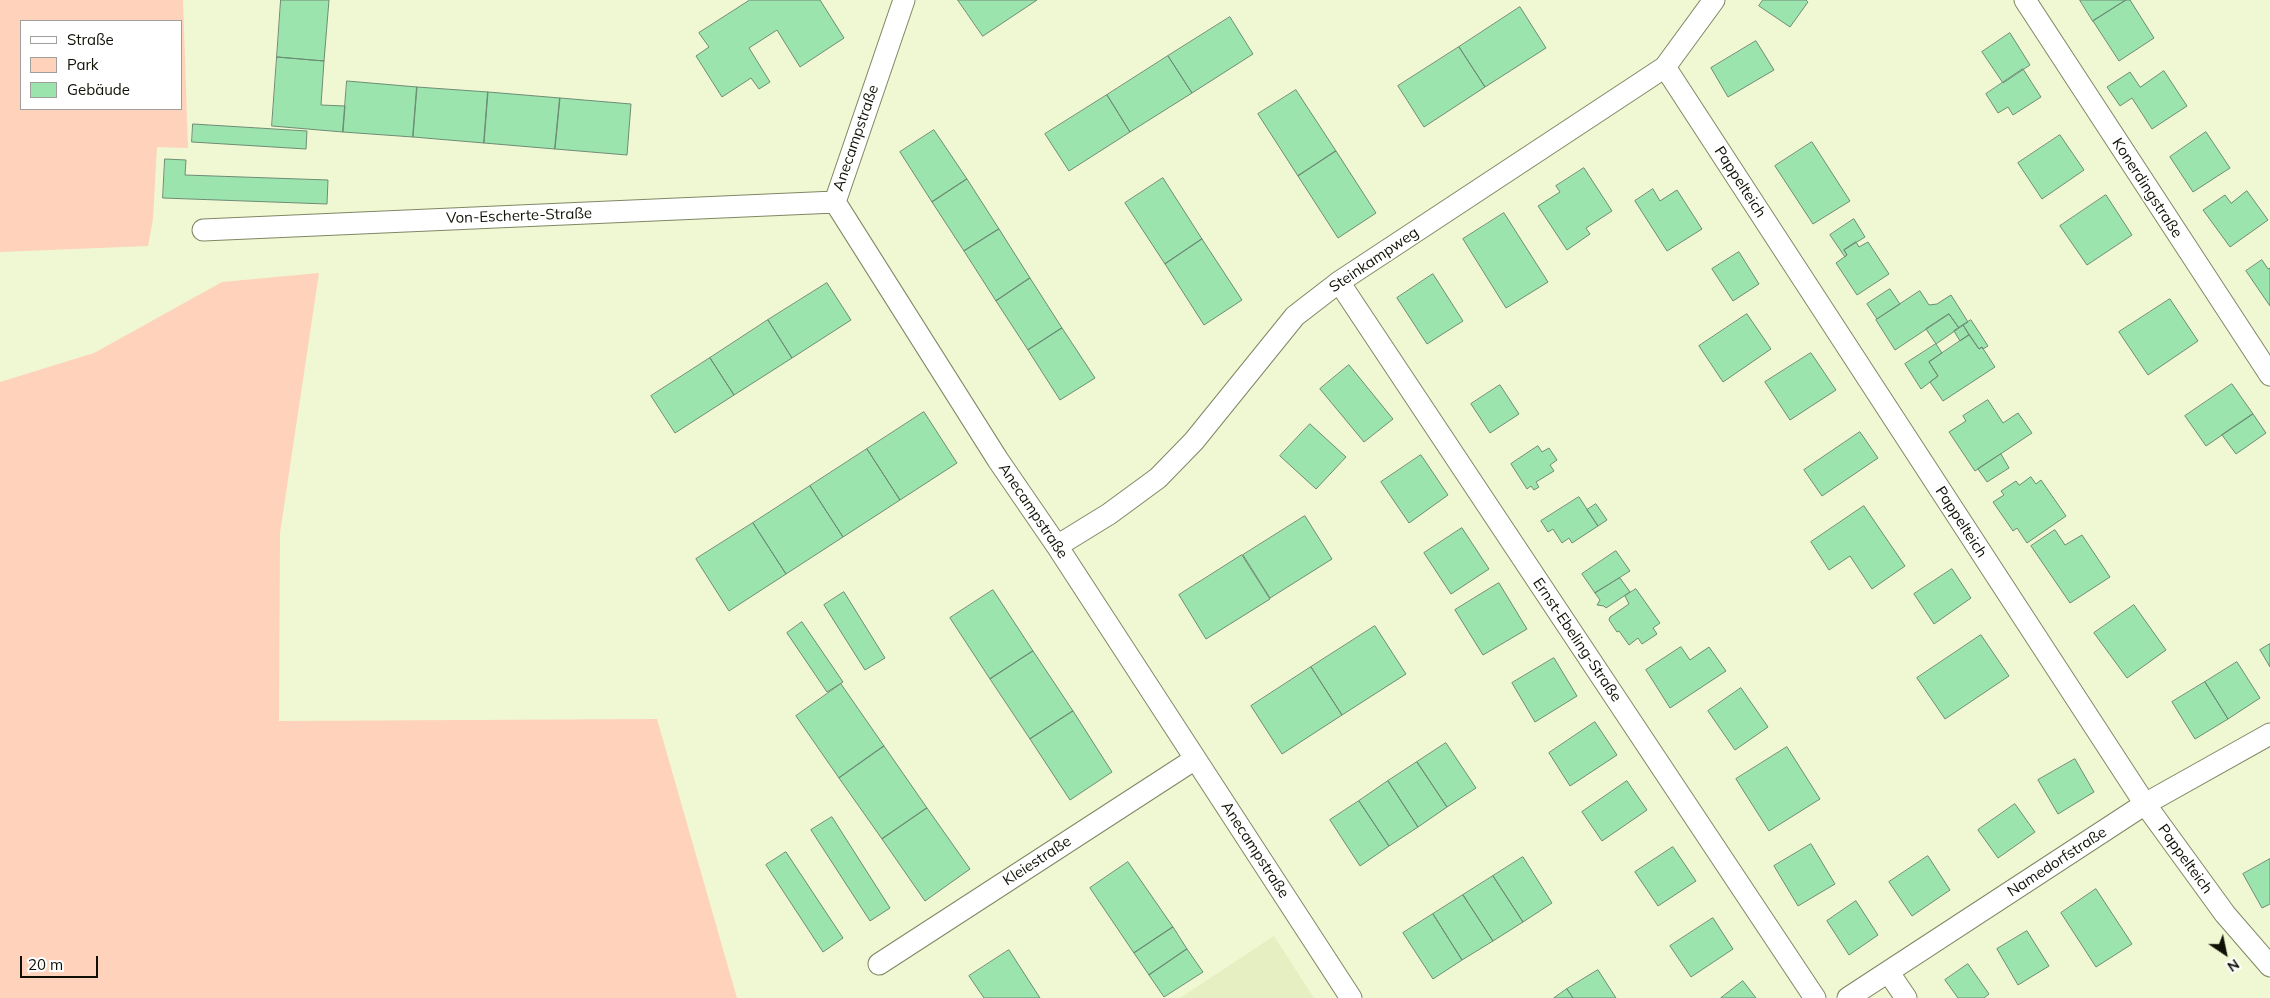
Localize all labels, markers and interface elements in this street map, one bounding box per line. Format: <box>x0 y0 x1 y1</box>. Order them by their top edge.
legend <box>20 20 182 110</box>
text: Straße <box>67 30 114 49</box>
text: Park <box>67 55 99 74</box>
text: Gebäude <box>67 80 130 99</box>
street label: Anecampstraße <box>829 83 883 193</box>
street label: Konerdingstraße <box>2108 135 2186 241</box>
street label: Pappelteich <box>1710 143 1770 221</box>
street label: Von-Escherte-Straße <box>446 204 592 228</box>
street label: Steinkampweg <box>1326 224 1422 296</box>
street label: Anecampstraße <box>994 460 1072 562</box>
street label: Pappelteich <box>1931 483 1991 561</box>
street label: Ernst-Ebeling-Straße <box>1529 575 1625 705</box>
street label: Anecampstraße <box>1217 798 1293 902</box>
street label: Pappelteich <box>2154 821 2216 897</box>
street label: Namedorfstraße <box>2004 823 2110 901</box>
street label: Kleiestraße <box>1000 832 1074 890</box>
north arrow <box>2200 928 2250 978</box>
scale bar <box>22 946 100 978</box>
text: 20 m <box>28 955 63 974</box>
text: N <box>2224 955 2243 976</box>

